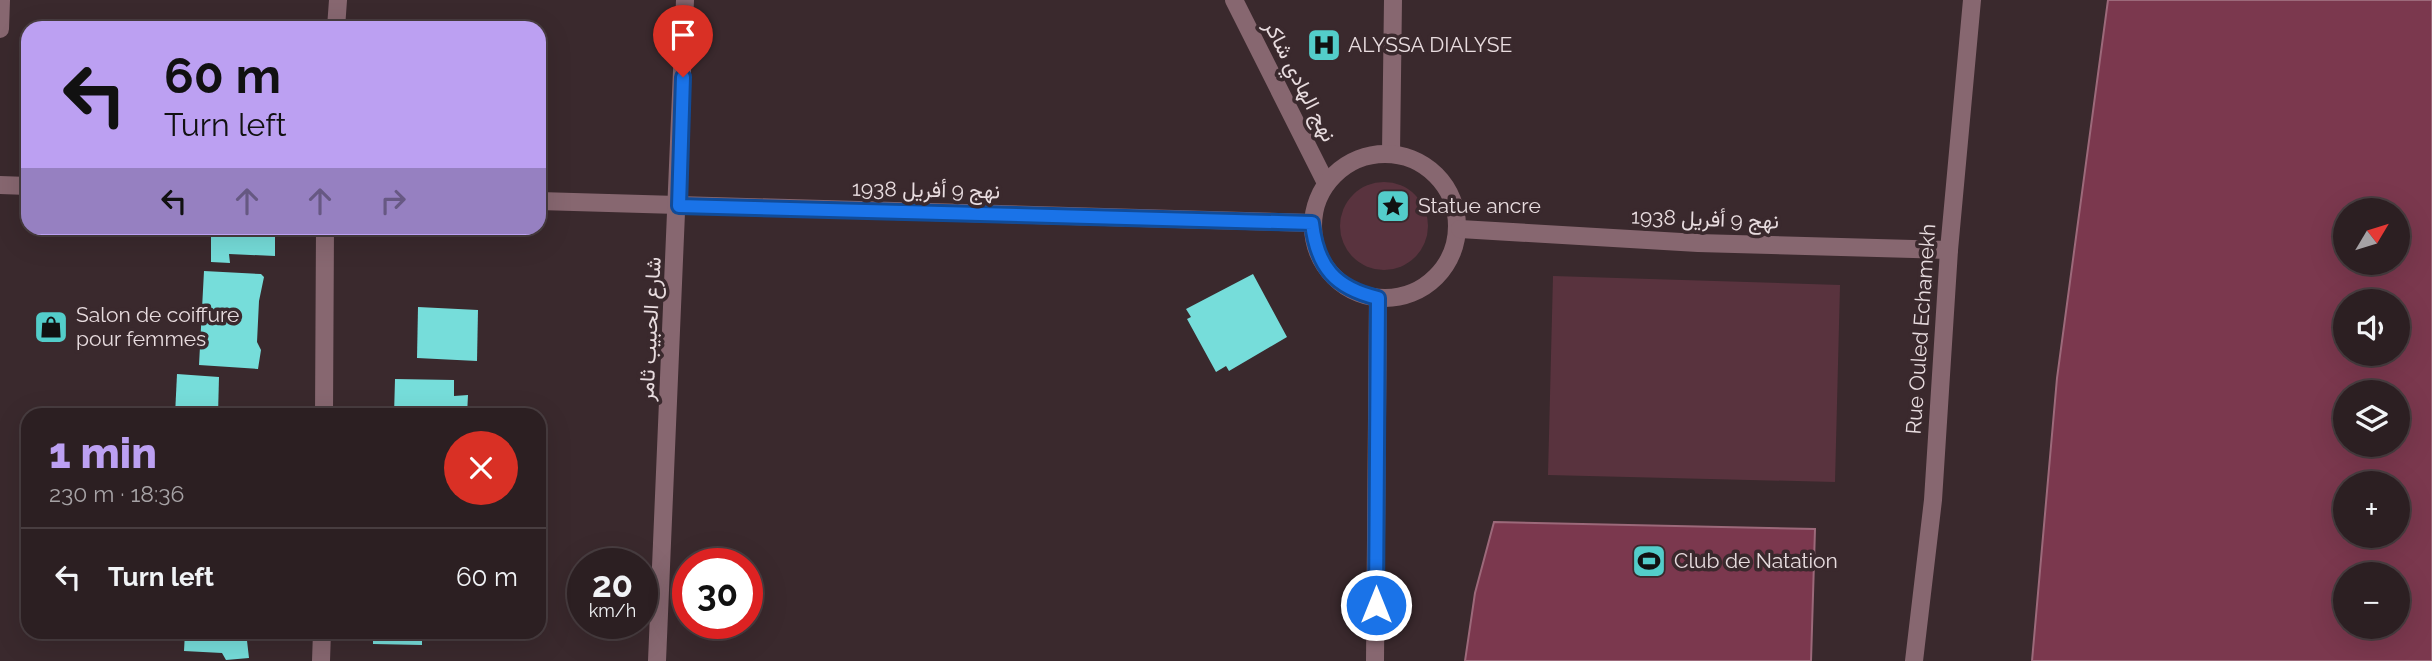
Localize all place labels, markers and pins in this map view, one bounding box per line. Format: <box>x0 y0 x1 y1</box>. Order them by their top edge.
pin <box>653 5 713 77</box>
hospital icon: ALYSSA DIALYSE <box>1305 26 1343 64</box>
place label: ALYSSA DIALYSE <box>1348 32 1512 57</box>
place icon: Statue ancre <box>1374 187 1412 225</box>
place label: Statue ancre <box>1418 193 1541 218</box>
place label: Salon de coiffure pour femmes <box>76 302 239 351</box>
shop icon: Salon de coiffure pour femmes <box>32 308 70 346</box>
sports icon: Club de Natation <box>1630 542 1668 580</box>
place label: Club de Natation <box>1674 548 1838 573</box>

